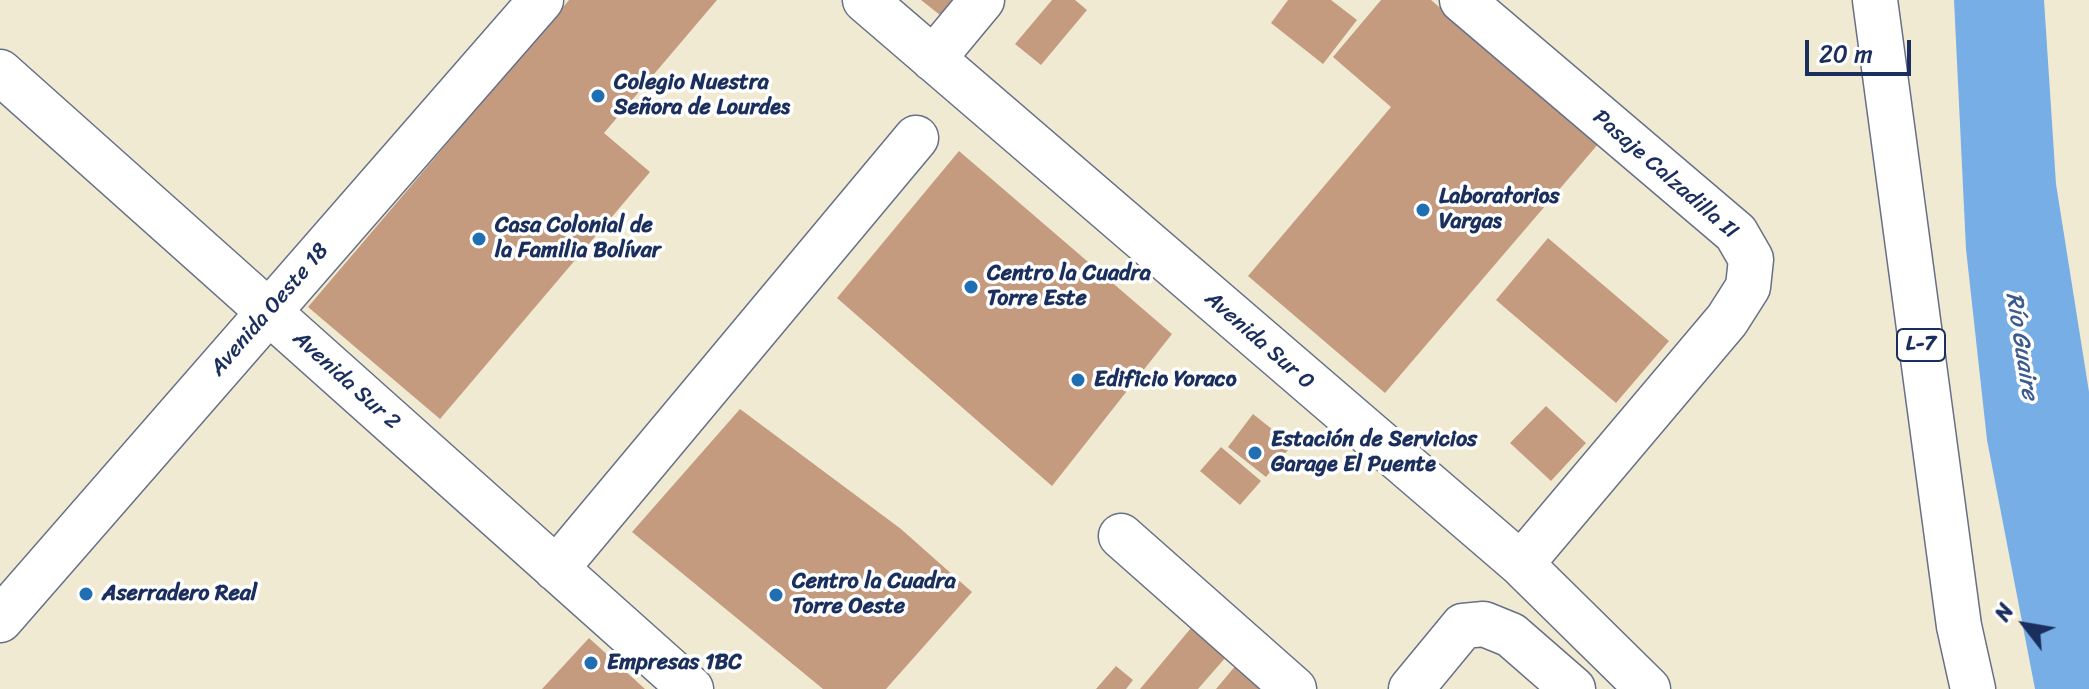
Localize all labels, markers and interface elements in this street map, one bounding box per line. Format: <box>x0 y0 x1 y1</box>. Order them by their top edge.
scale bar <box>1809 24 1915 74</box>
text: 20 m <box>1819 33 1873 75</box>
place label: Colegio Nuestra Señora de Lourdes <box>614 70 790 122</box>
marker: Colegio Nuestra Señora de Lourdes <box>589 87 607 105</box>
street label: Pasaje Calzadilla II <box>1587 105 1743 245</box>
place label: Laboratorios Vargas <box>1439 184 1560 236</box>
marker: Laboratorios Vargas <box>1414 201 1432 219</box>
place label: Casa Colonial de la Familia Bolívar <box>495 213 661 264</box>
marker: Casa Colonial de la Familia Bolívar <box>470 230 488 248</box>
street label: Avenida Oeste 18 <box>205 238 335 382</box>
place label: Centro la Cuadra Torre Este <box>987 261 1151 312</box>
marker: Centro la Cuadra Torre Este <box>962 278 980 296</box>
street label: Avenida Sur 0 <box>1199 286 1319 396</box>
water label: Río Guaire <box>1998 290 2044 402</box>
street label: Avenida Sur 2 <box>287 326 405 436</box>
road number: L-7 <box>1897 329 1945 361</box>
place label: Edificio Yoraco <box>1094 367 1237 393</box>
marker: Edificio Yoraco <box>1069 371 1087 389</box>
place label: Estación de Servicios Garage El Puente <box>1271 427 1477 478</box>
marker: Estación de Servicios Garage El Puente <box>1246 444 1264 462</box>
place label: Centro la Cuadra Torre Oeste <box>792 569 956 620</box>
place label: Aserradero Real <box>102 581 257 607</box>
marker: Aserradero Real <box>77 585 95 603</box>
north arrow <box>1985 585 2065 665</box>
marker: Centro la Cuadra Torre Oeste <box>767 586 785 604</box>
text: N <box>1983 596 2025 629</box>
place label: Empresas 1BC <box>607 650 742 676</box>
marker: Empresas 1BC <box>582 654 600 672</box>

